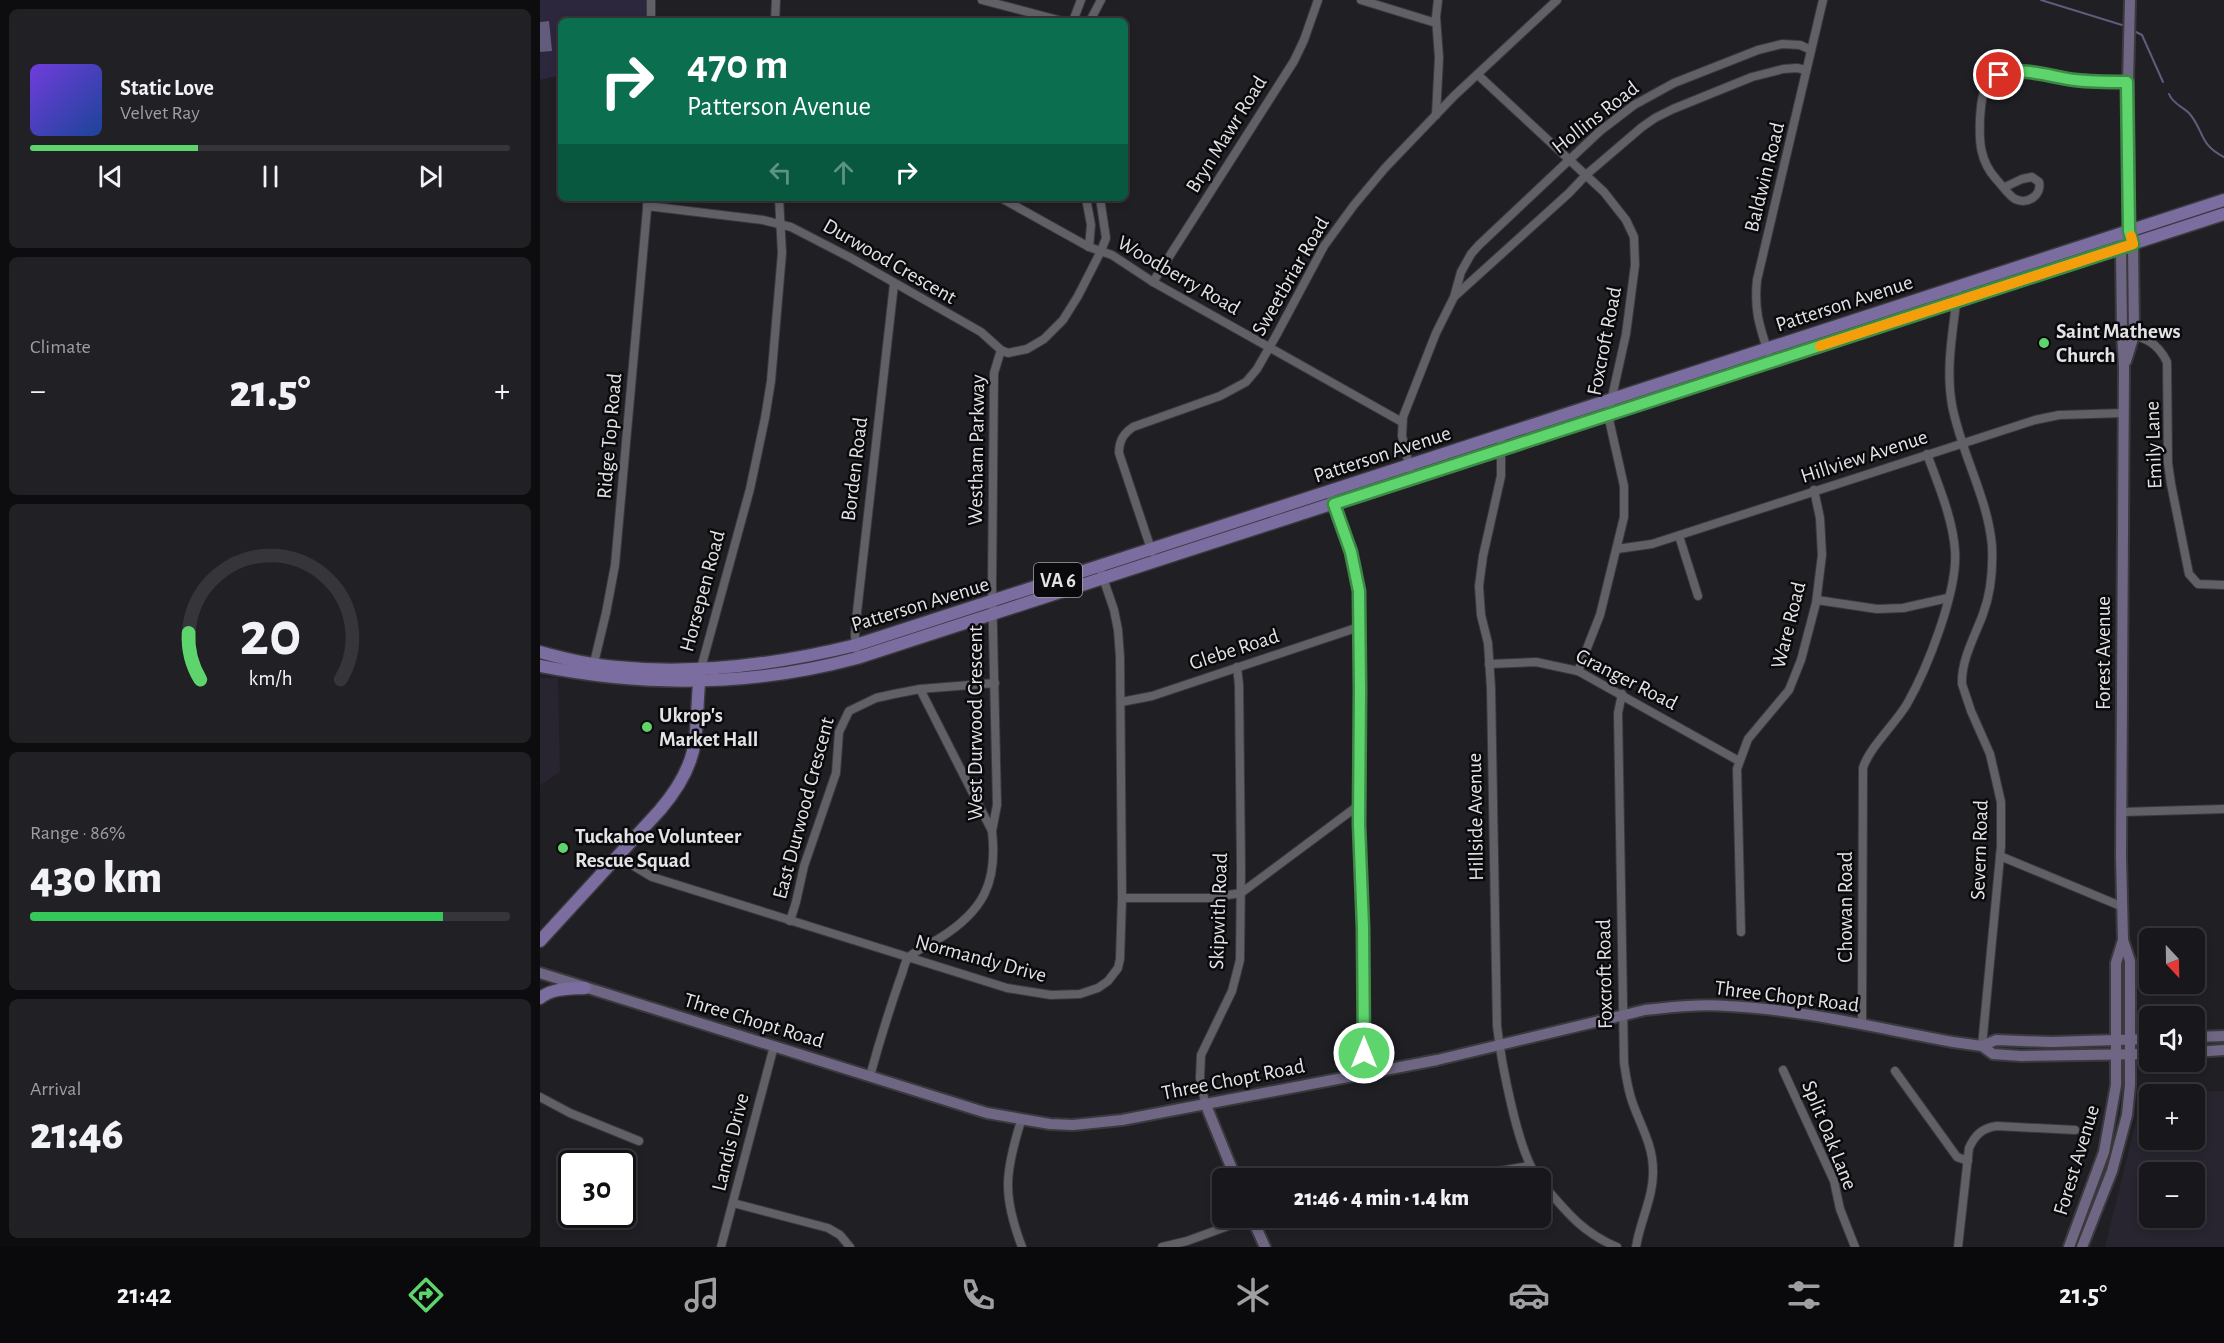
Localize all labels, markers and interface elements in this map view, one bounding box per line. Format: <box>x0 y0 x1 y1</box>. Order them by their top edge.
icon: right <box>588 42 666 120</box>
text: 470 m <box>687 44 788 86</box>
pin <box>1973 49 2024 100</box>
icon: arrive <box>1982 58 2015 91</box>
street label: Bryn Mawr Road <box>1182 72 1271 196</box>
text: Static Love <box>120 77 214 99</box>
street label: Hollins Road <box>1548 77 1643 158</box>
text: Patterson Avenue <box>687 93 871 120</box>
text: Velvet Ray <box>120 103 200 123</box>
street label: Baldwin Road <box>1741 120 1788 234</box>
icon: left <box>764 156 797 189</box>
icon: ahead <box>827 156 860 189</box>
icon: right <box>890 156 923 189</box>
icon: previous <box>94 160 127 193</box>
icon: pause <box>254 160 287 193</box>
icon: next <box>414 160 447 193</box>
street label: Sweetbriar Road <box>1248 213 1333 339</box>
street label: Durwood Crescent <box>820 215 960 308</box>
street label: Woodberry Road <box>1114 232 1244 319</box>
street label: Patterson Avenue <box>1773 271 1915 336</box>
street label: Foxcroft Road <box>1584 285 1625 397</box>
place label: Saint Mathews Church <box>2056 321 2181 366</box>
marker: Saint Mathews Church <box>2037 336 2051 350</box>
text: Climate <box>30 337 91 357</box>
text: 21.5° <box>229 370 311 415</box>
street label: Ridge Top Road <box>594 372 625 500</box>
street label: Westham Parkway <box>965 374 988 526</box>
text: − <box>30 375 46 408</box>
text: + <box>494 375 510 408</box>
street label: Emily Lane <box>2141 401 2166 489</box>
street label: Borden Road <box>838 416 871 522</box>
street label: Patterson Avenue <box>1311 422 1453 487</box>
street label: Hillview Avenue <box>1798 426 1930 487</box>
street label: Horsepen Road <box>676 528 729 654</box>
road number: VA 6 <box>1034 563 1082 597</box>
street label: Patterson Avenue <box>849 574 992 635</box>
street label: Ware Road <box>1768 579 1809 671</box>
street label: Forest Avenue <box>2093 596 2114 710</box>
text: 20 <box>239 605 301 667</box>
street label: West Durwood Crescent <box>965 625 986 821</box>
street label: Glebe Road <box>1187 625 1282 674</box>
street label: Granger Road <box>1573 645 1681 714</box>
text: km/h <box>248 669 292 690</box>
place label: Ukrop's Market Hall <box>659 705 758 750</box>
street label: East Durwood Crescent <box>769 715 838 901</box>
marker: Ukrop's Market Hall <box>640 720 654 734</box>
street label: Hillside Avenue <box>1464 753 1487 881</box>
street label: Severn Road <box>1967 799 1992 901</box>
text: Range · 86% <box>30 823 126 843</box>
place label: Tuckahoe Volunteer Rescue Squad <box>575 826 742 871</box>
marker: Tuckahoe Volunteer Rescue Squad <box>556 841 570 855</box>
street label: Chowan Road <box>1835 851 1856 963</box>
street label: Skipwith Road <box>1206 852 1231 970</box>
text: 430 km <box>30 856 162 901</box>
street label: Foxcroft Road <box>1593 919 1616 1029</box>
north arrow <box>2139 928 2205 994</box>
map controls <box>2139 928 2205 1228</box>
street label: Normandy Drive <box>913 931 1049 986</box>
street label: Three Chopt Road <box>1714 977 1860 1016</box>
street label: Three Chopt Road <box>681 989 826 1052</box>
button: sound <box>2139 1006 2205 1072</box>
position arrow <box>1332 1021 1396 1085</box>
street label: Three Chopt Road <box>1160 1055 1306 1104</box>
street label: Split Oak Lane <box>1798 1078 1861 1193</box>
text: Arrival <box>30 1079 81 1099</box>
button: + <box>2139 1084 2205 1150</box>
street label: Landis Drive <box>708 1091 753 1193</box>
street label: Forest Avenue <box>2050 1103 2103 1218</box>
text: 21:46 <box>30 1112 124 1157</box>
speed limit sign: 30 <box>558 1150 636 1228</box>
button: − <box>2139 1162 2205 1228</box>
text: 21:46 · 4 min · 1.4 km <box>1294 1187 1469 1209</box>
icon: directions <box>405 1274 447 1316</box>
icon: music <box>681 1274 723 1316</box>
icon: phone <box>957 1274 999 1316</box>
icon: climate <box>1232 1274 1274 1316</box>
icon: car <box>1508 1274 1550 1316</box>
icon: filters <box>1783 1274 1825 1316</box>
text: 21:42 <box>117 1281 172 1308</box>
text: 21.5° <box>2059 1281 2107 1308</box>

